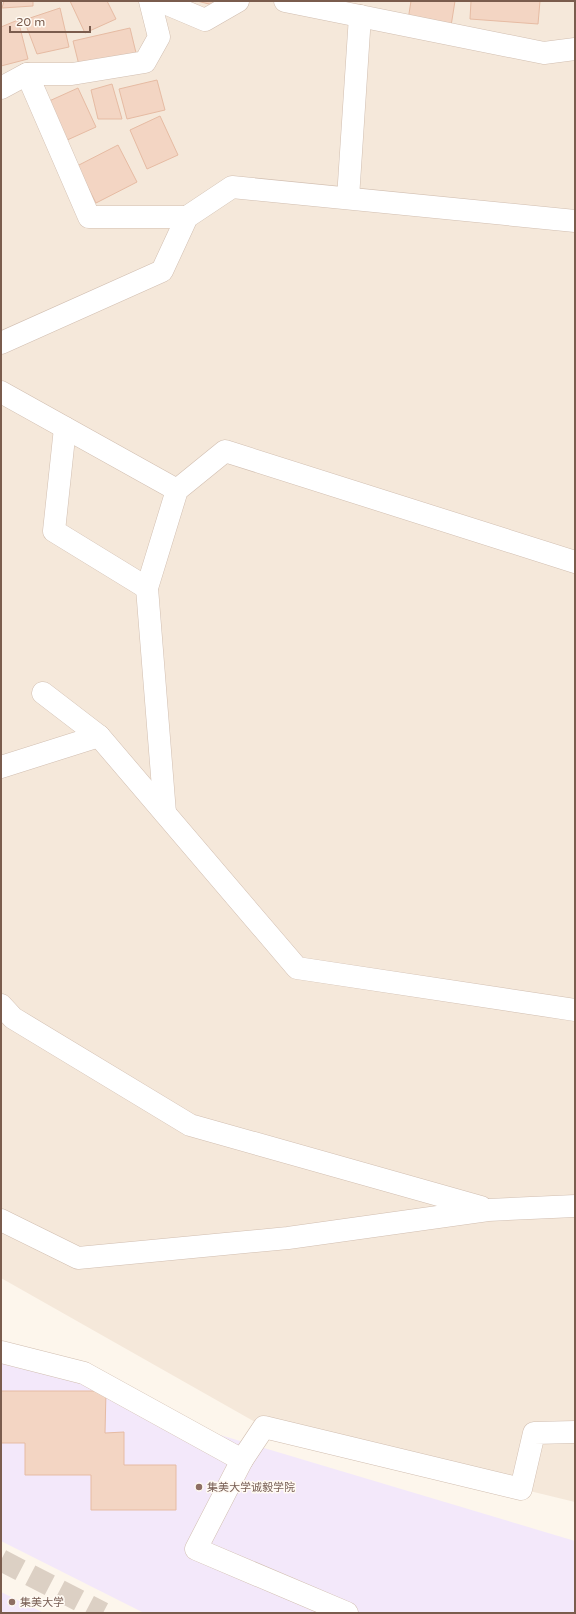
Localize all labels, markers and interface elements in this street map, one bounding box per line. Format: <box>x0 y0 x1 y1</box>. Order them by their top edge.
scale bar <box>10 8 90 34</box>
text: 20 m <box>16 15 45 29</box>
place label: 集美大学诚毅学院 <box>207 1481 295 1494</box>
marker: 集美大学诚毅学院 <box>194 1482 204 1492</box>
place label: 集美大学 <box>20 1596 64 1609</box>
marker: 集美大学 <box>7 1597 17 1607</box>

